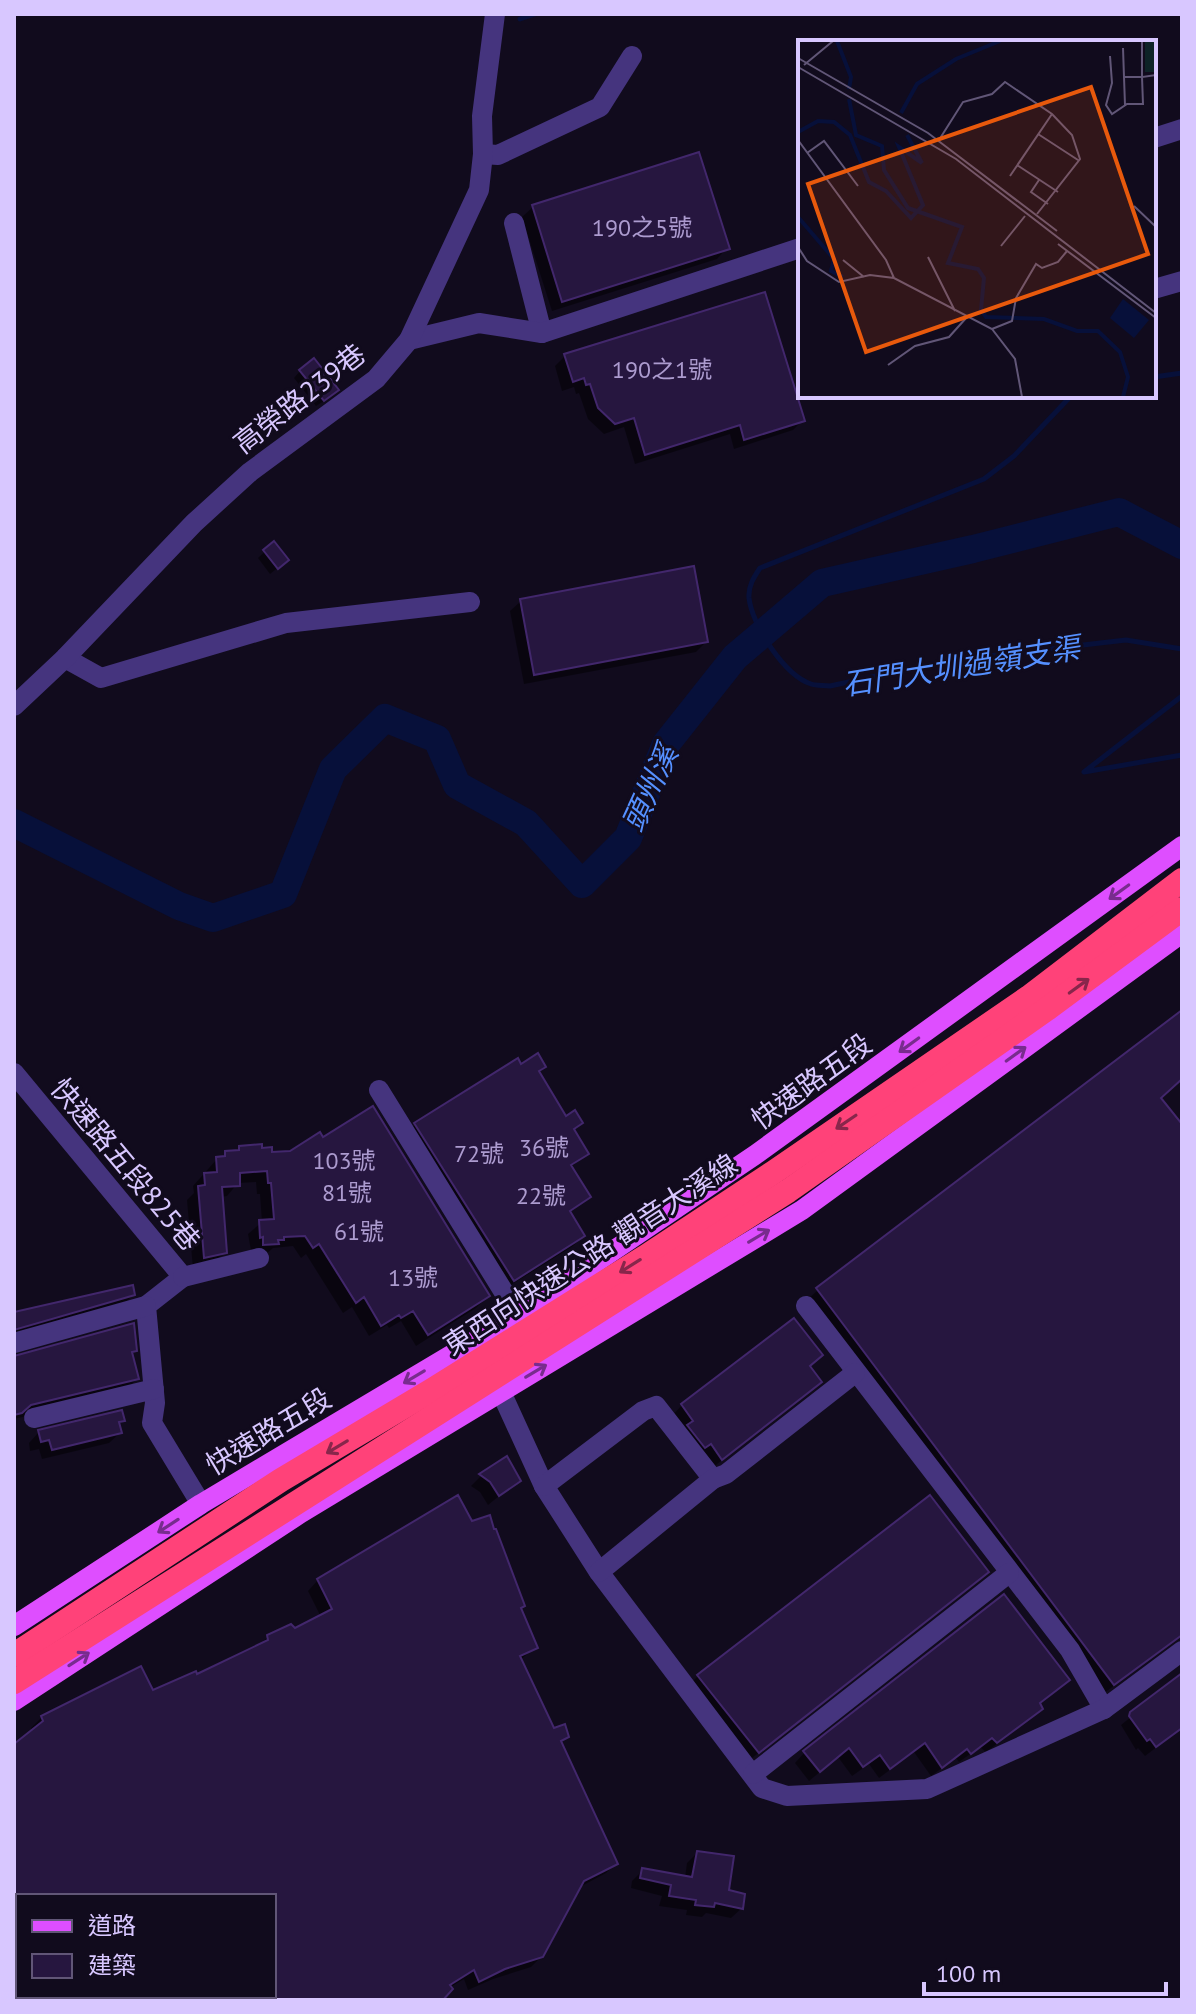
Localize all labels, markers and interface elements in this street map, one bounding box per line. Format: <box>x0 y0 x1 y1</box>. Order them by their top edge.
inset map <box>798 40 1156 398</box>
house number: 190之5號 <box>592 212 692 243</box>
street label: 高榮路239巷 <box>225 335 373 461</box>
house number: 190之1號 <box>612 354 712 385</box>
water label: 石門大圳過嶺支渠 <box>839 626 1087 703</box>
water label: 頭州溪 <box>612 735 687 837</box>
one-way arrow <box>1109 883 1130 900</box>
one-way arrow <box>1067 977 1089 994</box>
street label: 快速路五段 <box>743 1025 879 1137</box>
one-way arrow <box>899 1036 920 1053</box>
one-way arrow <box>1005 1046 1027 1062</box>
street label: 快速路五段825巷 <box>43 1070 209 1258</box>
one-way arrow <box>836 1114 858 1130</box>
house number: 36號 <box>519 1132 569 1163</box>
house number: 72號 <box>454 1138 504 1169</box>
house number: 103號 <box>312 1145 376 1176</box>
street label: 東西向快速公路 觀音大溪線 <box>436 1145 744 1363</box>
house number: 81號 <box>322 1177 372 1208</box>
house number: 22號 <box>516 1180 566 1211</box>
house number: 61號 <box>334 1216 384 1247</box>
one-way arrow <box>747 1228 770 1244</box>
one-way arrow <box>619 1259 642 1275</box>
house number: 13號 <box>388 1262 438 1293</box>
one-way arrow <box>524 1363 547 1379</box>
one-way arrow <box>403 1369 426 1385</box>
street label: 快速路五段 <box>198 1379 338 1483</box>
one-way arrow <box>326 1439 349 1455</box>
one-way arrow <box>157 1517 179 1534</box>
one-way arrow <box>67 1650 90 1666</box>
legend <box>16 1894 276 1998</box>
text: 道路 <box>88 1910 136 1941</box>
scale bar <box>924 1946 1166 1996</box>
text: 建築 <box>88 1950 136 1981</box>
text: 100 m <box>936 1958 1001 1989</box>

